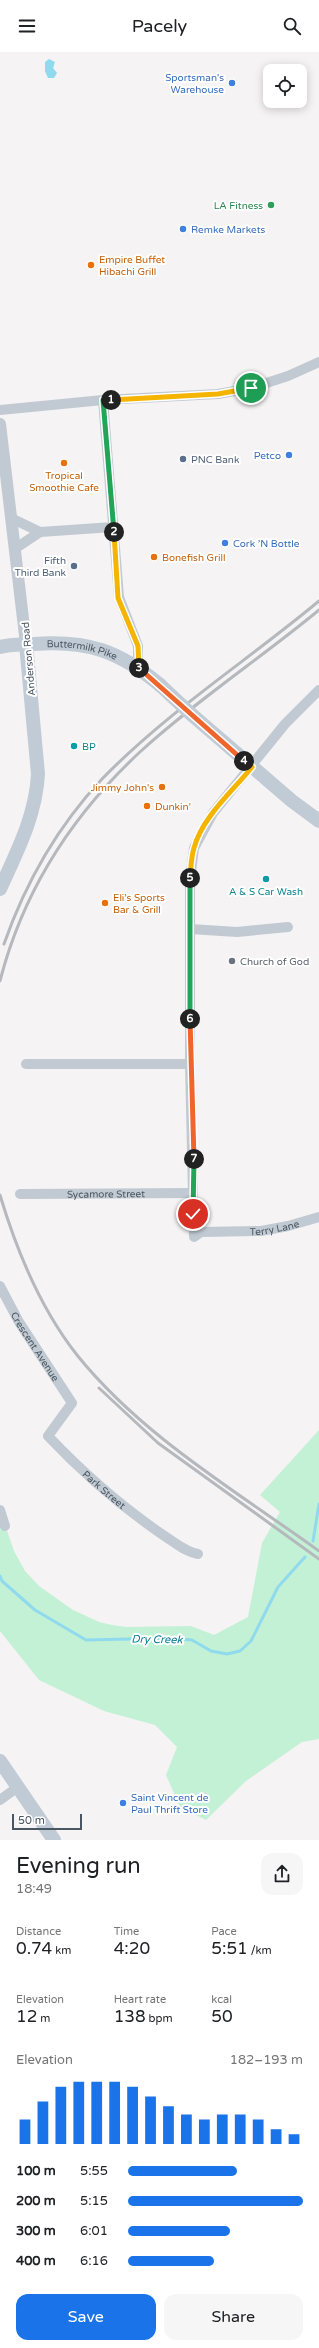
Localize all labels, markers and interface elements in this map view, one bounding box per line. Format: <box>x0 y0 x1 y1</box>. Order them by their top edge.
icon: menu <box>16 15 38 37</box>
text: Pacely <box>132 15 187 37</box>
icon: search <box>281 15 303 37</box>
map controls <box>263 64 307 108</box>
button: locate <box>263 64 307 108</box>
place label: Sportsman's Warehouse <box>165 72 224 96</box>
marker: Sportsman's Warehouse <box>227 78 237 88</box>
place label: LA Fitness <box>214 200 263 212</box>
marker: LA Fitness <box>266 200 276 210</box>
marker: Remke Markets <box>178 224 188 234</box>
place label: Remke Markets <box>191 224 266 236</box>
place label: Empire Buffet Hibachi Grill <box>99 254 165 278</box>
marker: Empire Buffet Hibachi Grill <box>86 260 96 270</box>
pin <box>234 371 268 405</box>
icon: arrive <box>240 377 262 399</box>
pin: 1 <box>101 390 121 410</box>
text: 1 <box>108 393 114 406</box>
place label: Petco <box>254 450 281 462</box>
marker: Petco <box>284 450 294 460</box>
marker: PNC Bank <box>178 454 188 464</box>
place label: PNC Bank <box>191 454 240 466</box>
marker: Tropical Smoothie Cafe <box>59 458 69 468</box>
place label: Tropical Smoothie Cafe <box>29 470 99 494</box>
pin: 2 <box>104 522 124 542</box>
text: 2 <box>111 525 117 538</box>
marker: Cork ’N Bottle <box>220 538 230 548</box>
place label: Cork ’N Bottle <box>233 538 300 550</box>
marker: Bonefish Grill <box>149 552 159 562</box>
place label: Bonefish Grill <box>162 552 225 564</box>
place label: Fifth Third Bank <box>15 555 67 579</box>
marker: Fifth Third Bank <box>69 561 79 571</box>
street label: Anderson Road <box>20 622 38 696</box>
street label: Buttermilk Pike <box>47 638 119 663</box>
pin: 3 <box>129 658 149 678</box>
text: 3 <box>136 661 142 674</box>
marker: BP <box>69 741 79 751</box>
place label: BP <box>82 741 96 753</box>
pin: 4 <box>234 751 254 771</box>
text: 4 <box>241 754 247 767</box>
place label: Jimmy John's <box>91 782 154 794</box>
marker: Jimmy John's <box>157 782 167 792</box>
marker: Dunkin' <box>142 801 152 811</box>
place label: Dunkin' <box>155 801 191 813</box>
pin: 5 <box>180 868 200 888</box>
text: 5 <box>187 871 193 884</box>
marker: A & S Car Wash <box>261 874 271 884</box>
place label: A & S Car Wash <box>229 886 303 898</box>
place label: Eli’s Sports Bar & Grill <box>113 892 165 916</box>
marker: Eli’s Sports Bar & Grill <box>100 898 110 908</box>
marker: Church of God <box>227 956 237 966</box>
place label: Church of God <box>240 956 309 968</box>
pin: 6 <box>180 1009 200 1029</box>
text: 6 <box>187 1012 193 1025</box>
pin: 7 <box>184 1149 204 1169</box>
text: 7 <box>191 1152 197 1165</box>
street label: Sycamore Street <box>67 1188 145 1201</box>
pin <box>176 1197 210 1231</box>
icon: check <box>182 1203 204 1225</box>
street label: Terry Lane <box>250 1218 301 1238</box>
street label: Crescent Avenue <box>8 1310 61 1384</box>
street label: Park Street <box>80 1468 128 1512</box>
water label: Dry Creek <box>131 1633 184 1646</box>
place label: Saint Vincent de Paul Thrift Store <box>131 1792 209 1816</box>
marker: Saint Vincent de Paul Thrift Store <box>118 1798 128 1808</box>
scale bar <box>12 1812 82 1831</box>
text: 50 m <box>18 1814 45 1827</box>
text: Evening run <box>16 1853 141 1879</box>
button: share <box>261 1853 303 1895</box>
text: 18:49 <box>16 1881 52 1897</box>
text: Distance <box>16 1925 61 1938</box>
text: Time <box>114 1925 139 1938</box>
text: Pace <box>211 1925 237 1938</box>
text: 0.74 <box>16 1938 52 1959</box>
text: 4:20 <box>114 1938 150 1959</box>
text: 5:51 <box>211 1938 248 1959</box>
text: km <box>52 1944 71 1957</box>
text: /km <box>248 1944 272 1957</box>
text: Elevation <box>16 1993 64 2006</box>
text: Heart rate <box>114 1993 166 2006</box>
text: kcal <box>211 1993 232 2006</box>
text: 12 <box>16 2006 37 2027</box>
text: 138 <box>114 2006 146 2027</box>
text: 50 <box>211 2006 233 2027</box>
text: m <box>37 2012 50 2025</box>
text: bpm <box>146 2012 173 2025</box>
text: Elevation <box>16 2052 73 2068</box>
text: 182–193 m <box>230 2052 303 2068</box>
text: 100 m <box>16 2163 56 2179</box>
text: 5:55 <box>80 2163 108 2179</box>
text: 200 m <box>16 2193 56 2209</box>
text: 5:15 <box>80 2193 108 2209</box>
text: 300 m <box>16 2223 56 2239</box>
text: 6:01 <box>80 2223 108 2239</box>
text: 400 m <box>16 2253 56 2269</box>
text: 6:16 <box>80 2253 108 2269</box>
button: Save <box>16 2294 156 2340</box>
button: Share <box>164 2294 303 2340</box>

